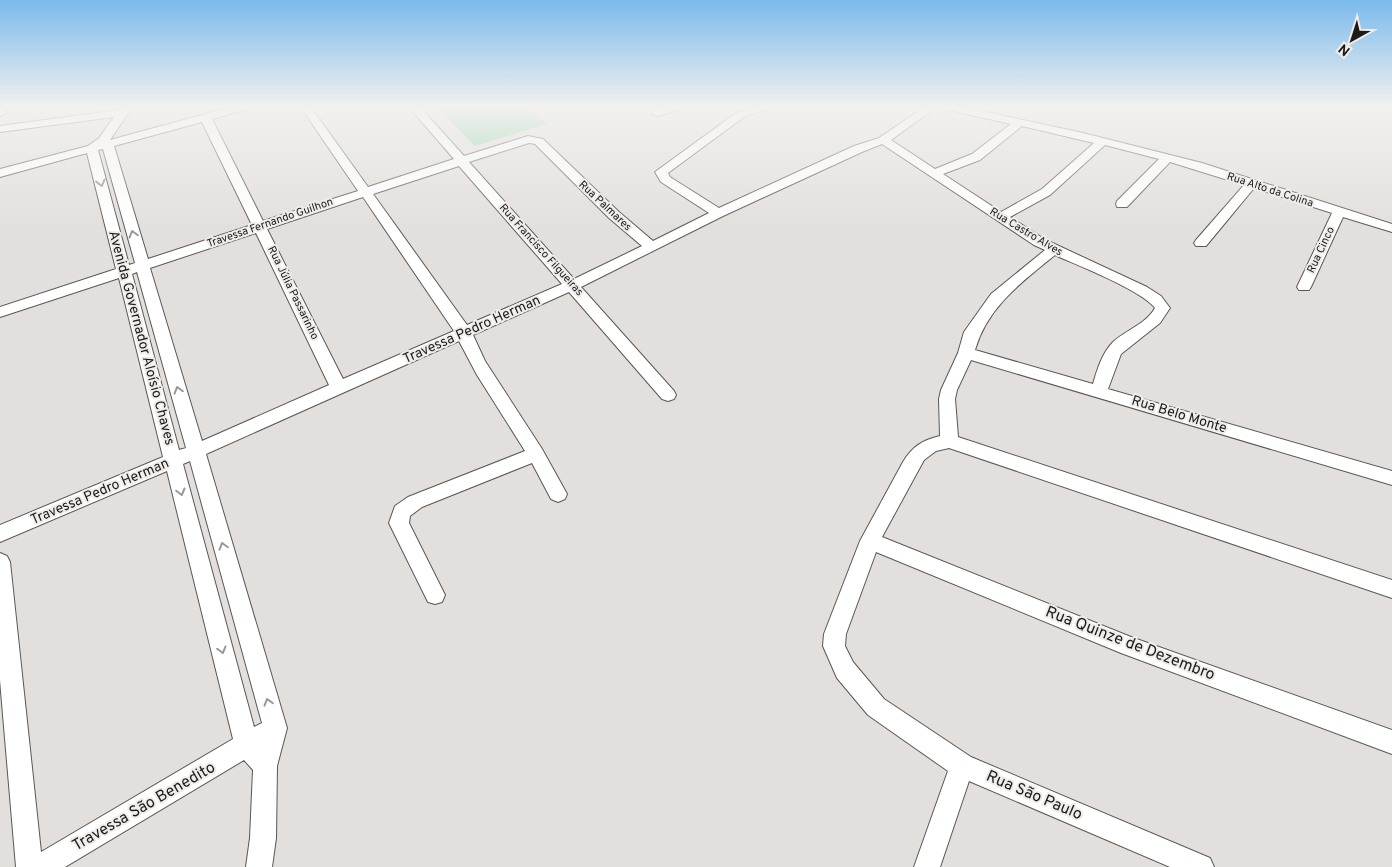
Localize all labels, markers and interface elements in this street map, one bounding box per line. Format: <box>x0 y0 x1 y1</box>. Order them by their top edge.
north arrow <box>1327 15 1377 65</box>
text: N <box>1336 39 1354 59</box>
street label: Rua Alto da Colina <box>1225 169 1315 211</box>
one-way arrow <box>95 178 106 187</box>
street label: Rua Palmares <box>576 178 634 234</box>
street label: Travessa Fernando Guilhon <box>205 195 335 251</box>
street label: Rua Francisco Filgueiras <box>496 201 586 299</box>
street label: Rua Castro Alves <box>987 205 1065 259</box>
street label: Rua Cinco <box>1304 224 1338 276</box>
street label: Avenida Governador Aloísio Chaves <box>104 229 178 447</box>
one-way arrow <box>129 230 139 238</box>
street label: Rua Júlia Passarinho <box>264 244 322 342</box>
street label: Travessa Pedro Herman <box>401 292 543 368</box>
one-way arrow <box>174 386 184 394</box>
street label: Rua Belo Monte <box>1129 392 1229 438</box>
street label: Travessa Pedro Herman <box>28 455 172 529</box>
one-way arrow <box>175 488 186 497</box>
one-way arrow <box>218 542 229 550</box>
street label: Rua Quinze de Dezembro <box>1042 602 1218 686</box>
one-way arrow <box>216 645 227 654</box>
one-way arrow <box>263 699 273 707</box>
street label: Travessa São Benedito <box>69 758 219 856</box>
street label: Rua São Paulo <box>983 767 1085 825</box>

